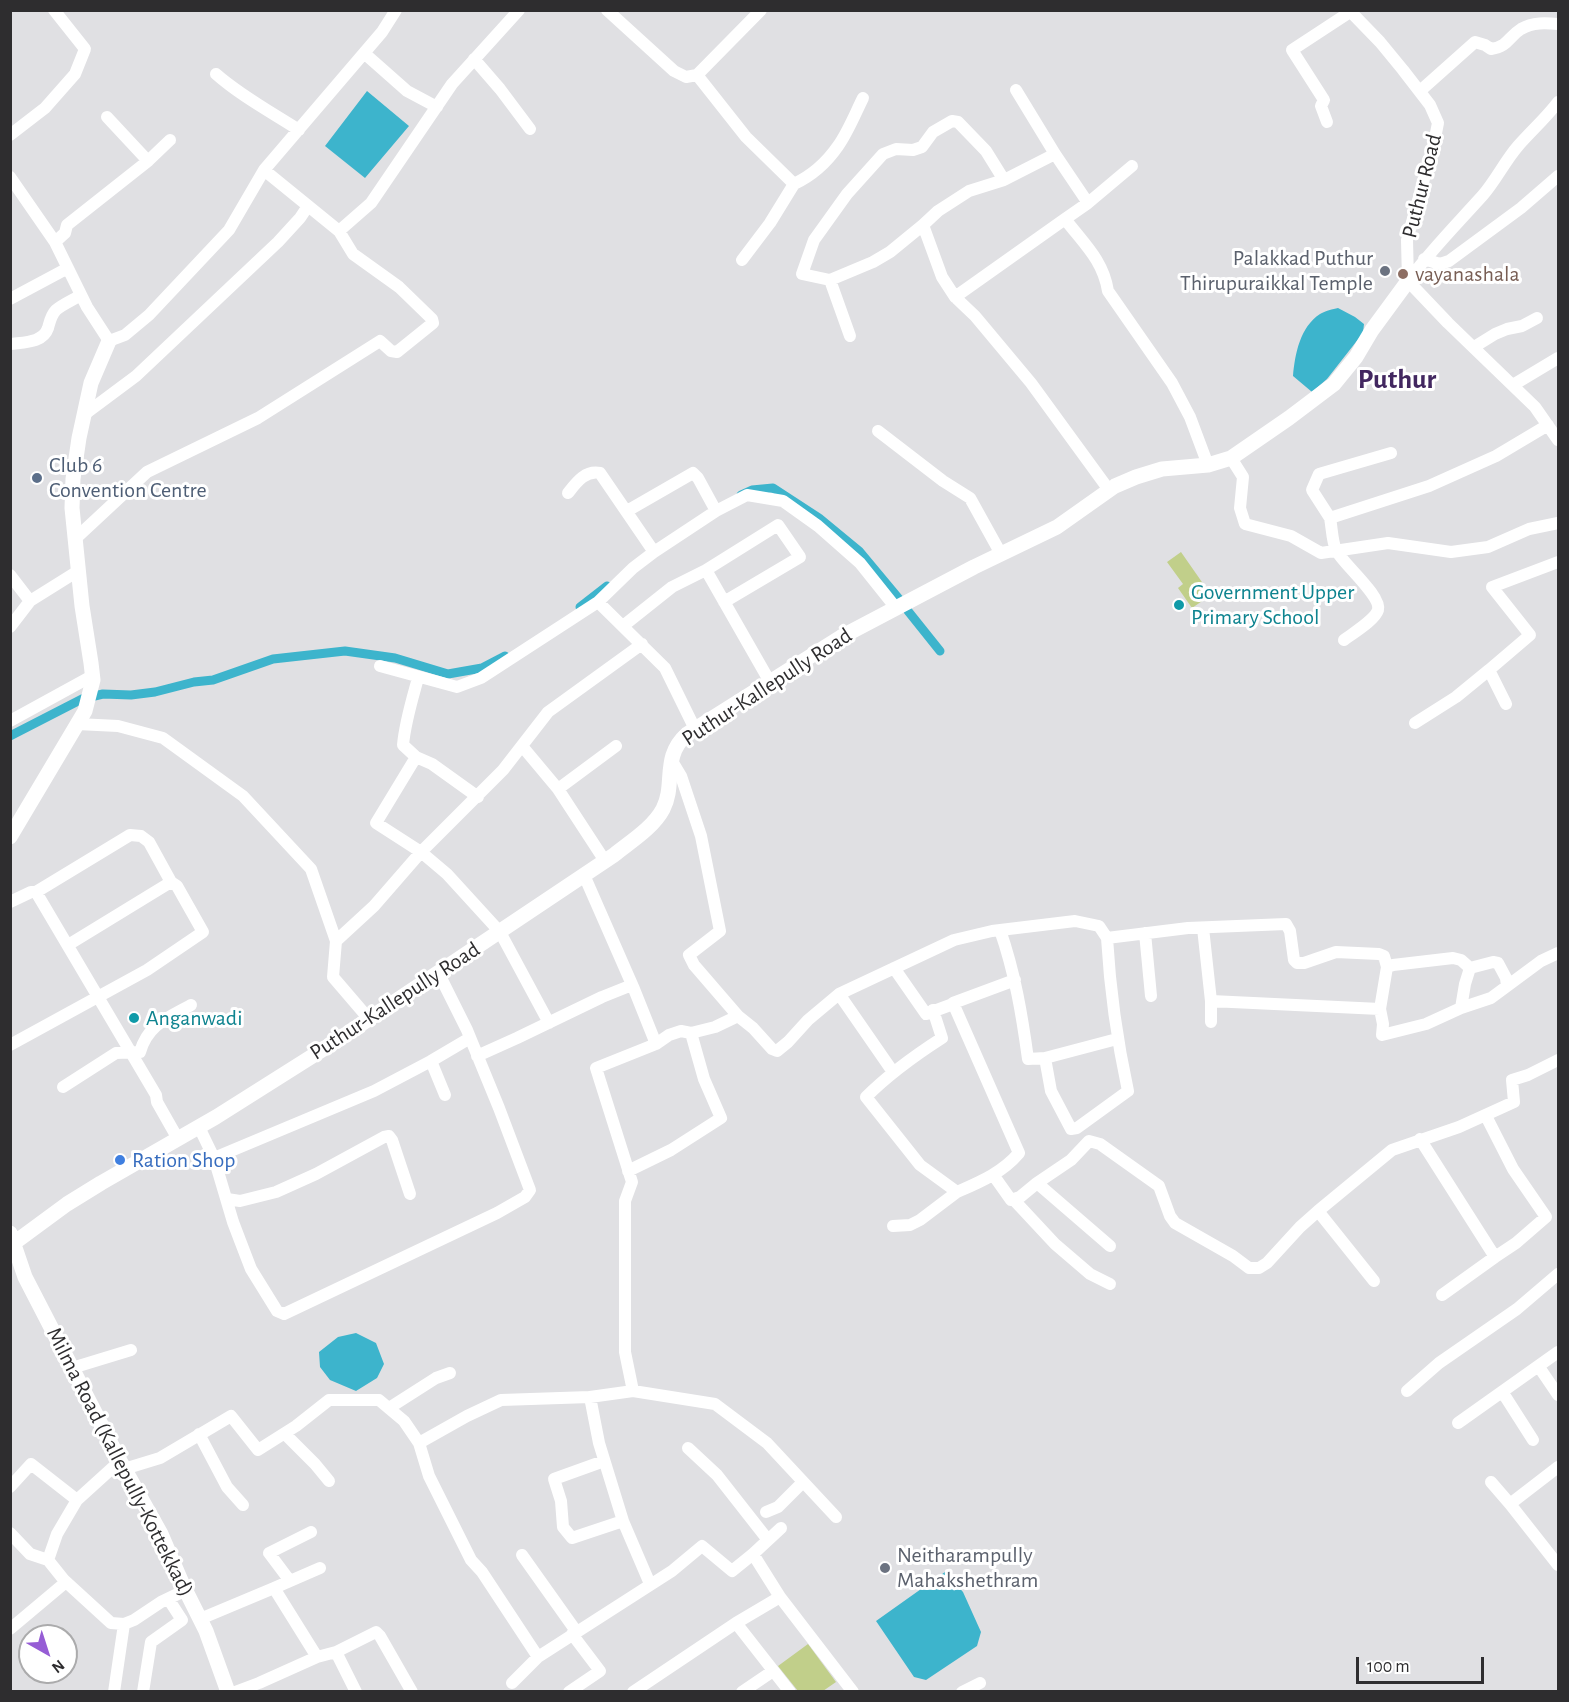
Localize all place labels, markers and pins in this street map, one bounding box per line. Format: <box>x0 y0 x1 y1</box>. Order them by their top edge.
place label: Palakkad Puthur Thirupuraikkal Temple <box>1180 245 1373 296</box>
place label: vayanashala <box>1415 261 1520 287</box>
marker: Palakkad Puthur Thirupuraikkal Temple <box>1378 264 1392 278</box>
marker: vayanashala <box>1396 267 1410 281</box>
place label: Club 6 Convention Centre <box>49 452 207 504</box>
marker: Club 6 Convention Centre <box>30 471 44 485</box>
place label: Government Upper Primary School <box>1191 579 1354 630</box>
marker: Government Upper Primary School <box>1172 598 1186 612</box>
place label: Anganwadi <box>146 1005 242 1031</box>
marker: Anganwadi <box>127 1011 141 1025</box>
place label: Ration Shop <box>132 1147 235 1173</box>
marker: Ration Shop <box>113 1153 127 1167</box>
place label: Neitharampully Mahakshethram <box>897 1542 1038 1594</box>
marker: Neitharampully Mahakshethram <box>878 1561 892 1575</box>

